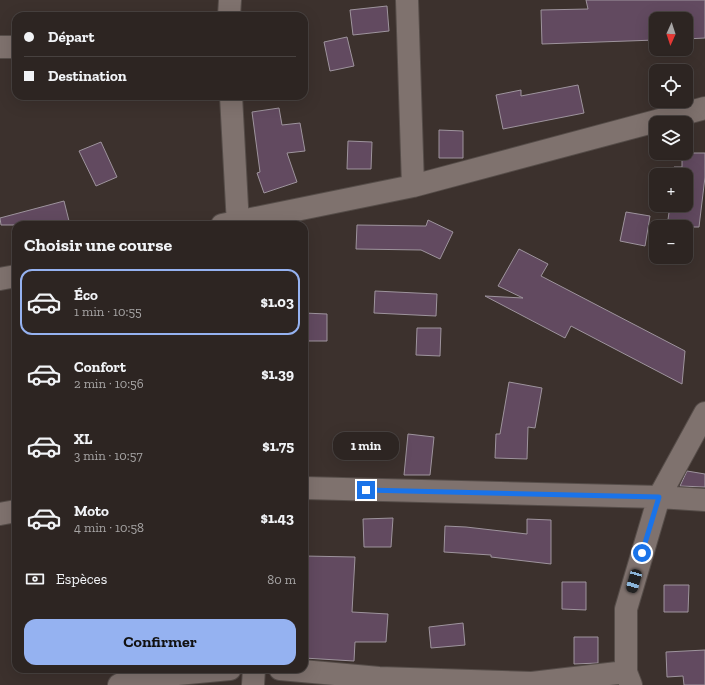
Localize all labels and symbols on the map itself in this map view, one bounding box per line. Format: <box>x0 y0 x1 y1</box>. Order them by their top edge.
north arrow <box>649 12 693 56</box>
callout: 1 min <box>333 432 399 460</box>
route end <box>357 481 375 499</box>
route start <box>633 544 651 562</box>
car <box>625 568 643 594</box>

